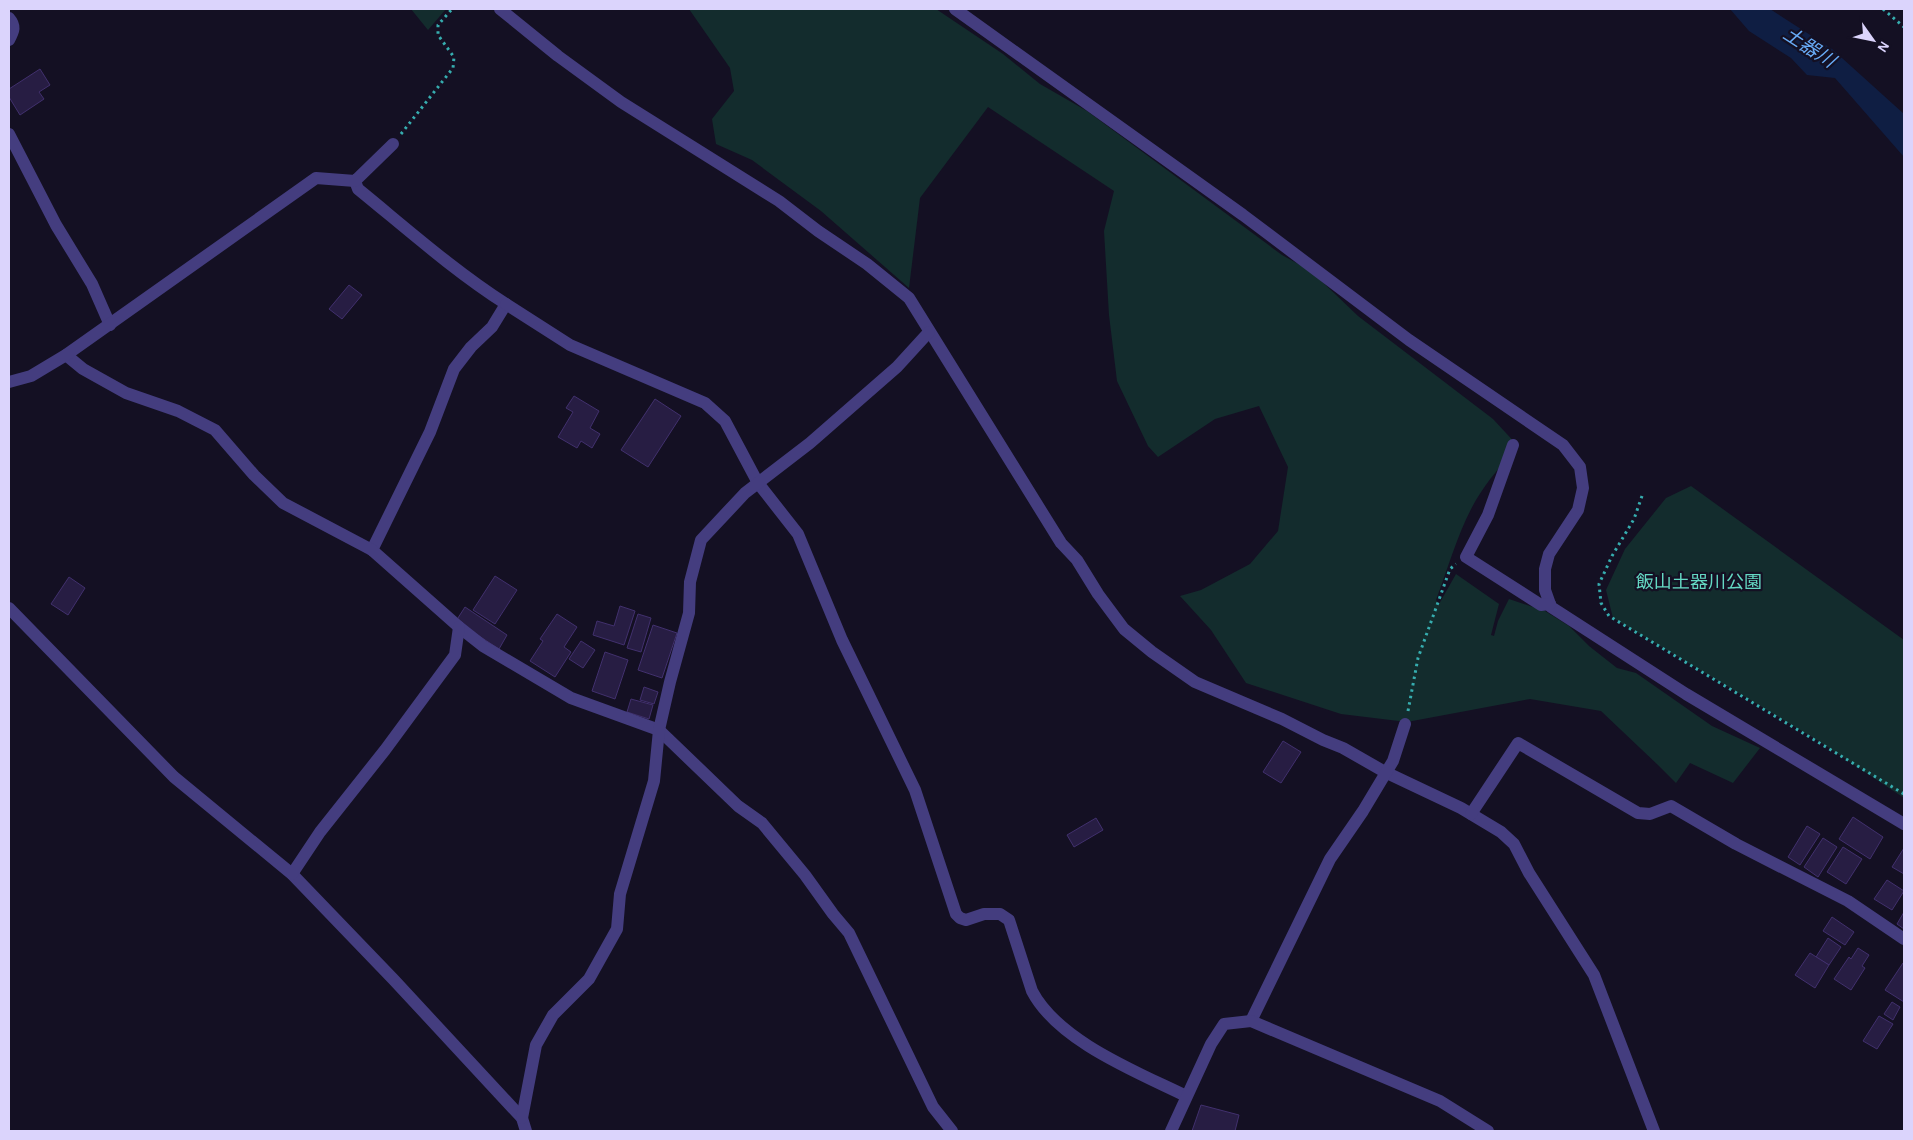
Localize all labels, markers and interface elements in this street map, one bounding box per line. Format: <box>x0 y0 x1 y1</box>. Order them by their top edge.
north arrow <box>1848 15 1898 65</box>
water label: 土器川 <box>1780 24 1840 73</box>
text: N <box>1875 39 1892 54</box>
park label: 飯山土器川公園 <box>1636 573 1762 592</box>

